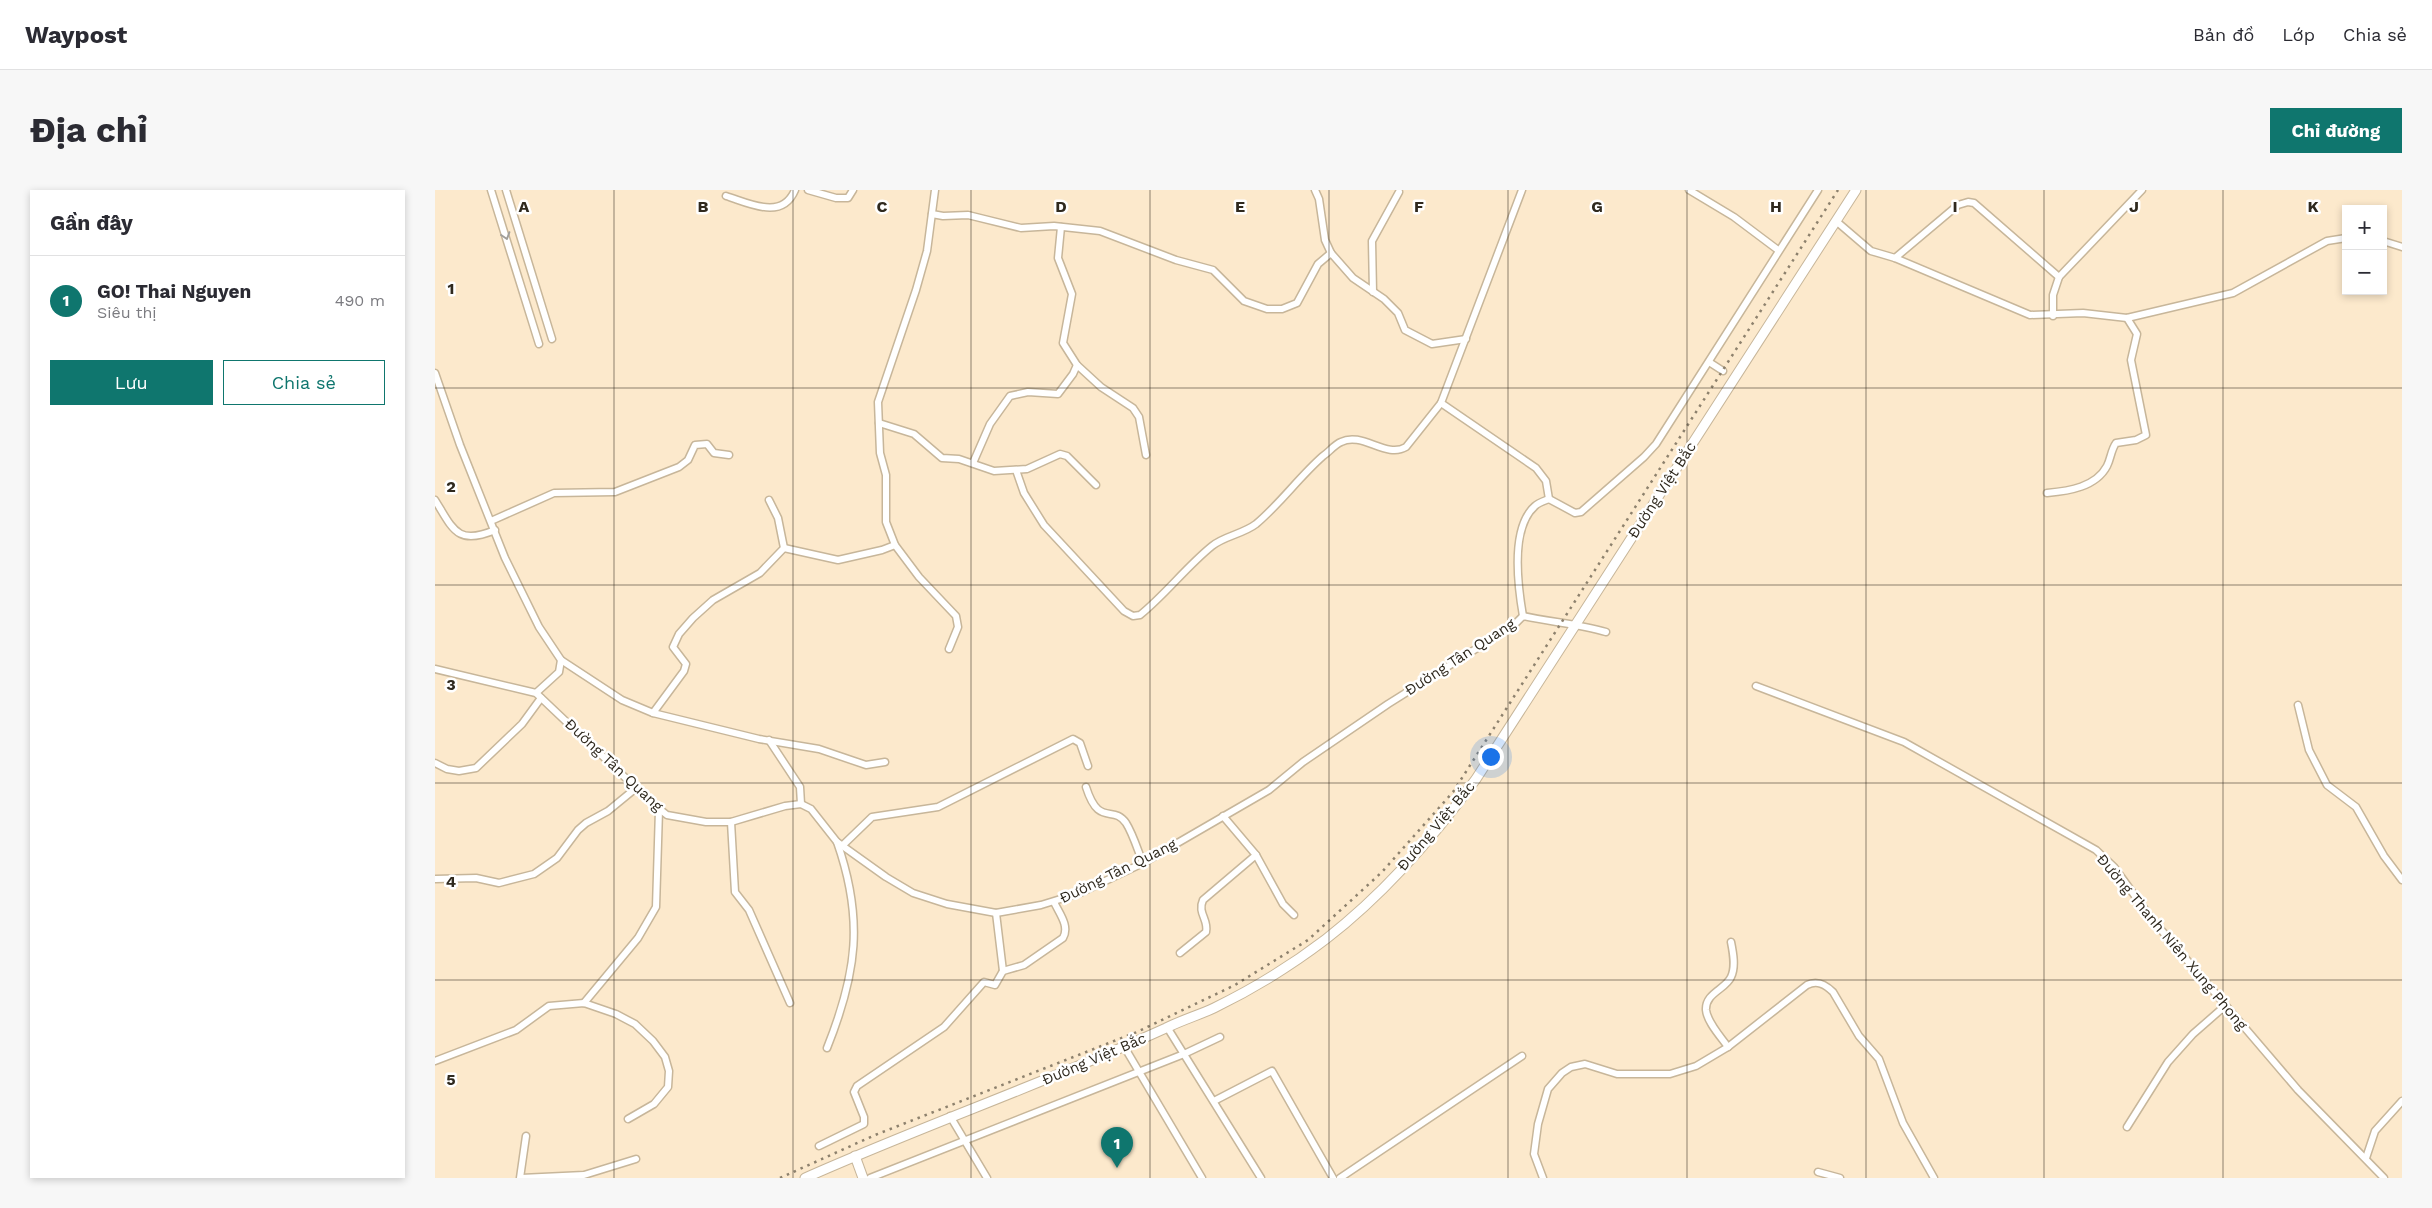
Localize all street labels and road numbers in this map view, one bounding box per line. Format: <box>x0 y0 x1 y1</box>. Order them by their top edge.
street label: Đường Việt Bắc <box>1624 438 1700 542</box>
street label: Đường Tân Quang <box>1401 615 1519 699</box>
street label: Đường Tân Quang <box>561 715 667 815</box>
street label: Đường Việt Bắc <box>1393 778 1479 874</box>
street label: Đường Tân Quang <box>1057 835 1179 907</box>
street label: Đường Thanh Niên Xung Phong <box>2093 850 2251 1034</box>
street label: Đường Việt Bắc <box>1039 1029 1149 1089</box>

